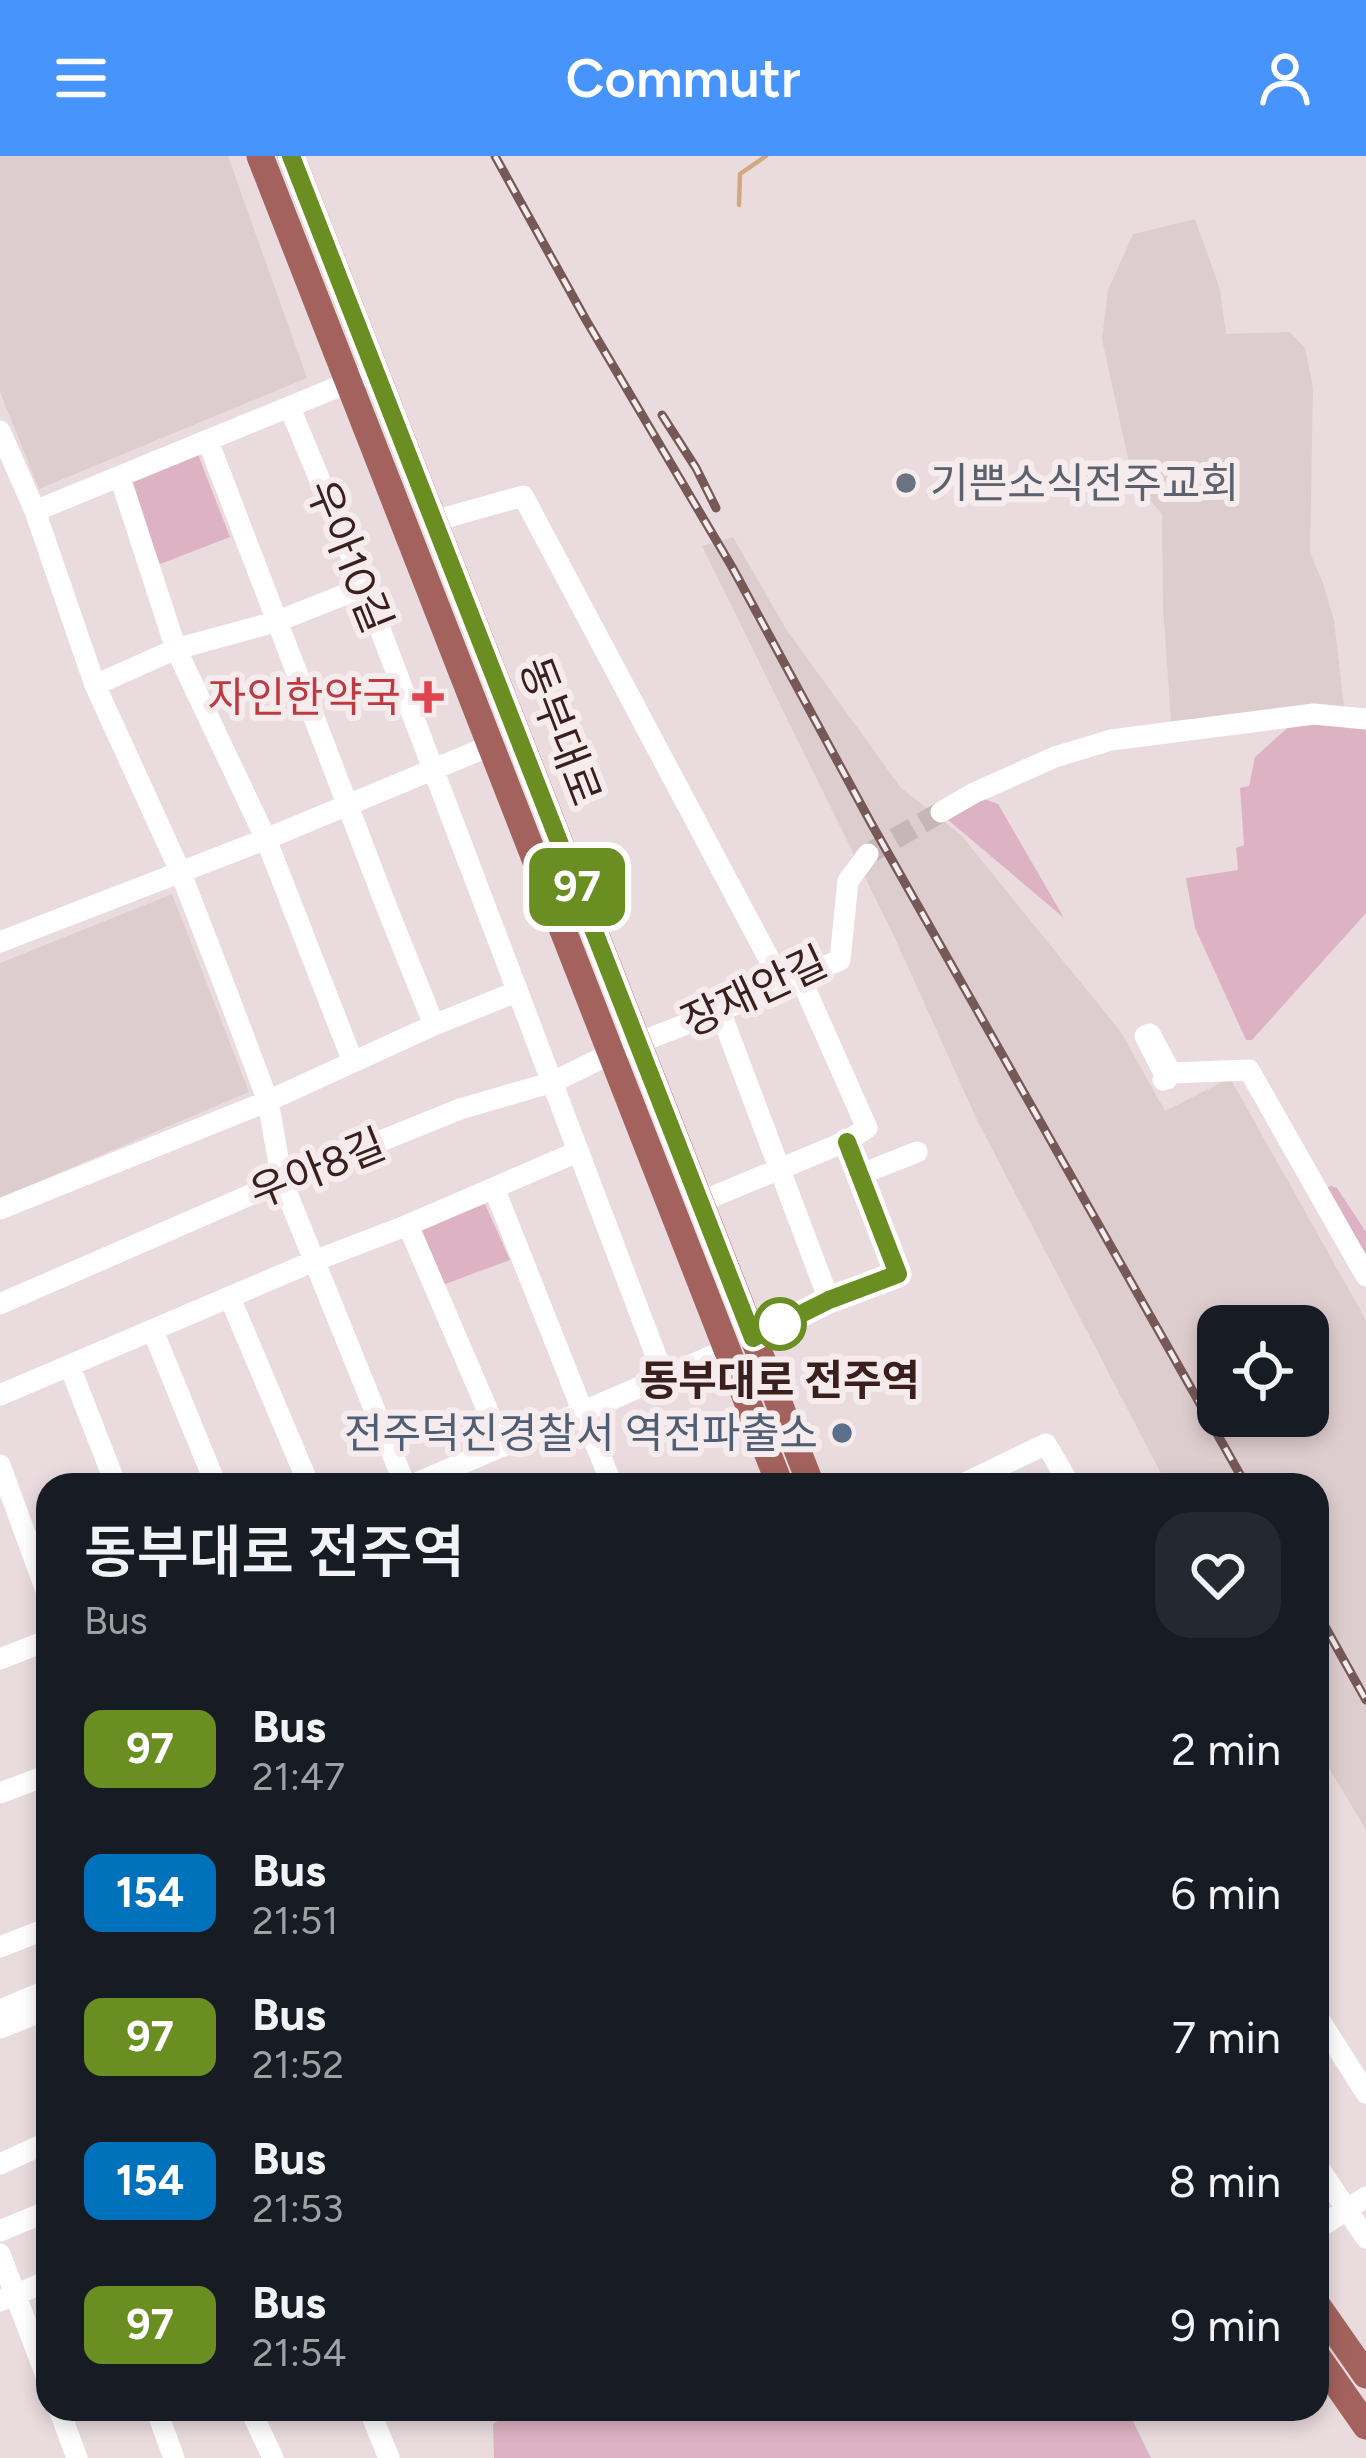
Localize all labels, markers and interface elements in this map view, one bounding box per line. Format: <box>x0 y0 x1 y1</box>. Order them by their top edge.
icon: menu <box>48 45 114 111</box>
icon: person <box>1252 45 1318 111</box>
text: Commutr <box>565 46 801 111</box>
place label: 기쁜소식전주교회 <box>930 458 1239 509</box>
marker: 기쁜소식전주교회 <box>893 470 919 496</box>
street label: 우아10길 <box>296 472 403 640</box>
street label: 동부대로 <box>509 650 612 812</box>
place label: 자인한약국 <box>208 672 401 723</box>
marker: 자인한약국 <box>412 681 444 713</box>
line badge: 97 <box>523 848 631 926</box>
text: 97 <box>553 861 601 912</box>
street label: 장재안길 <box>673 936 835 1047</box>
street label: 우아8길 <box>242 1118 392 1219</box>
marker: 동부대로 전주역 <box>755 1299 805 1349</box>
map controls <box>1197 1305 1329 1437</box>
button: locate <box>1197 1305 1329 1437</box>
place label: 동부대로 전주역 <box>640 1355 920 1406</box>
place label: 전주덕진경찰서 역전파출소 <box>344 1408 818 1459</box>
marker: 전주덕진경찰서 역전파출소 <box>829 1420 855 1446</box>
button: heart <box>1155 1512 1281 1638</box>
text: 동부대로 전주역 <box>84 1518 465 1586</box>
text: Bus <box>84 1597 148 1644</box>
text: Bus <box>252 1699 326 1753</box>
text: 2 min <box>1171 1722 1281 1776</box>
text: 97 <box>126 1723 174 1774</box>
text: 21:47 <box>252 1753 345 1800</box>
text: Bus <box>252 1843 326 1897</box>
text: 6 min <box>1171 1866 1281 1920</box>
text: 154 <box>116 1867 184 1918</box>
text: 21:51 <box>252 1897 338 1944</box>
text: Bus <box>252 1987 326 2041</box>
text: 7 min <box>1172 2010 1281 2064</box>
text: 97 <box>126 2011 174 2062</box>
text: 21:52 <box>252 2041 344 2088</box>
text: Bus <box>252 2131 326 2185</box>
text: 8 min <box>1168 2154 1281 2208</box>
text: 154 <box>116 2155 184 2206</box>
text: 21:53 <box>252 2185 343 2232</box>
text: Bus <box>252 2275 326 2329</box>
text: 9 min <box>1171 2298 1281 2352</box>
text: 97 <box>126 2299 174 2350</box>
text: 21:54 <box>252 2329 346 2376</box>

